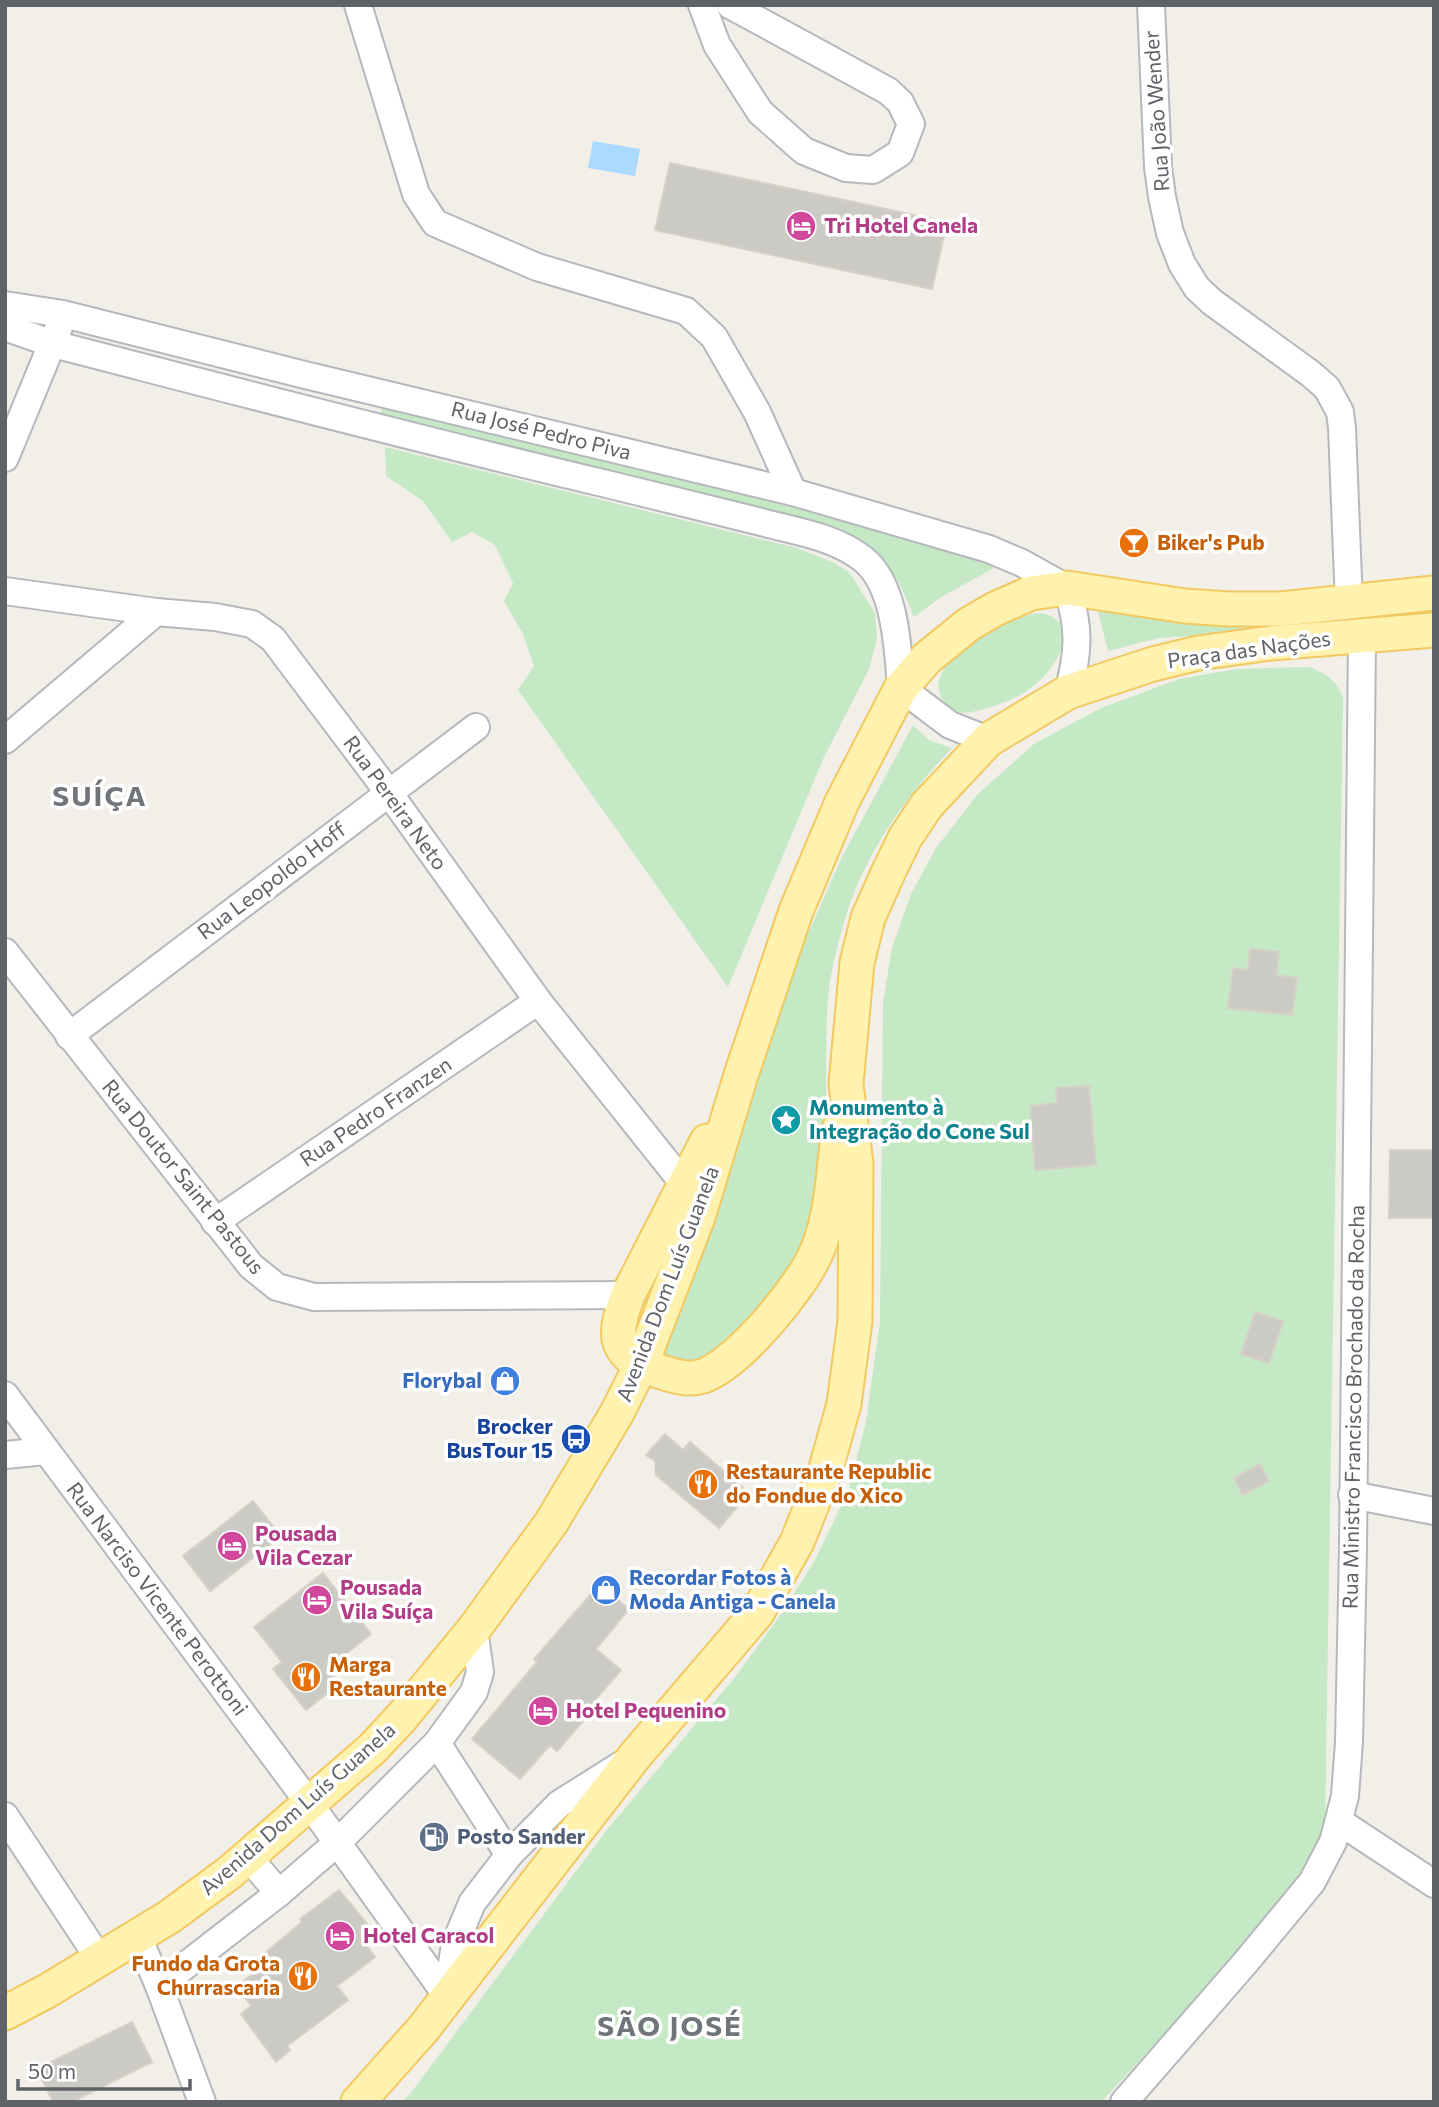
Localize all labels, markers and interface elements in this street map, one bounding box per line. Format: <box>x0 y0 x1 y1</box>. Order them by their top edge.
street label: Rua João Wender <box>1137 30 1174 193</box>
hotel icon: Tri Hotel Canela <box>784 209 818 243</box>
place label: Tri Hotel Canela <box>824 212 978 237</box>
street label: Rua José Pedro Piva <box>449 395 634 464</box>
bar icon: Biker's Pub <box>1117 526 1151 560</box>
place label: Biker's Pub <box>1157 529 1265 554</box>
street label: Praça das Nações <box>1165 625 1332 672</box>
street label: Rua Pereira Neto <box>339 730 453 874</box>
district label: SUÍÇA <box>52 778 148 812</box>
street label: Rua Leopoldo Hoff <box>192 815 351 944</box>
street label: Rua Pedro Franzen <box>294 1051 456 1171</box>
street label: Rua Doutor Saint Pastous <box>98 1074 270 1278</box>
place label: Monumento à Integração do Cone Sul <box>809 1094 1030 1143</box>
place icon: Monumento à Integração do Cone Sul <box>769 1103 803 1137</box>
street label: Avenida Dom Luís Guanela <box>610 1162 723 1405</box>
street label: Rua Ministro Francisco Brochado da Rocha <box>1336 1205 1369 1609</box>
shop icon: Florybal <box>488 1364 522 1398</box>
place label: Florybal <box>402 1367 482 1392</box>
place label: Brocker BusTour 15 <box>446 1413 553 1462</box>
bus stop icon: Brocker BusTour 15 <box>559 1422 593 1456</box>
place label: Restaurante Republic do Fondue do Xico <box>726 1458 931 1507</box>
restaurant icon: Restaurante Republic do Fondue do Xico <box>686 1467 720 1501</box>
street label: Rua Narciso Vicente Perottoni <box>62 1477 254 1720</box>
place label: Pousada Vila Cezar <box>255 1520 353 1569</box>
hotel icon: Pousada Vila Cezar <box>215 1529 249 1563</box>
place label: Recordar Fotos à Moda Antiga - Canela <box>629 1564 836 1613</box>
shop icon: Recordar Fotos à Moda Antiga - Canela <box>589 1573 623 1607</box>
place label: Pousada Vila Suíça <box>340 1574 433 1623</box>
hotel icon: Pousada Vila Suíça <box>300 1583 334 1617</box>
place label: Marga Restaurante <box>329 1651 447 1700</box>
restaurant icon: Marga Restaurante <box>289 1660 323 1694</box>
hotel icon: Hotel Pequenino <box>526 1694 560 1728</box>
place label: Hotel Pequenino <box>566 1697 726 1722</box>
street label: Avenida Dom Luís Guanela <box>194 1716 400 1899</box>
fuel station icon: Posto Sander <box>417 1820 451 1854</box>
place label: Posto Sander <box>457 1823 586 1848</box>
hotel icon: Hotel Caracol <box>323 1919 357 1953</box>
place label: Hotel Caracol <box>363 1922 494 1947</box>
place label: Fundo da Grota Churrascaria <box>132 1950 280 1999</box>
restaurant icon: Fundo da Grota Churrascaria <box>286 1959 320 1993</box>
district label: SÃO JOSÉ <box>597 2008 743 2042</box>
scale bar <box>18 2048 189 2092</box>
text: 50 m <box>28 2058 76 2083</box>

